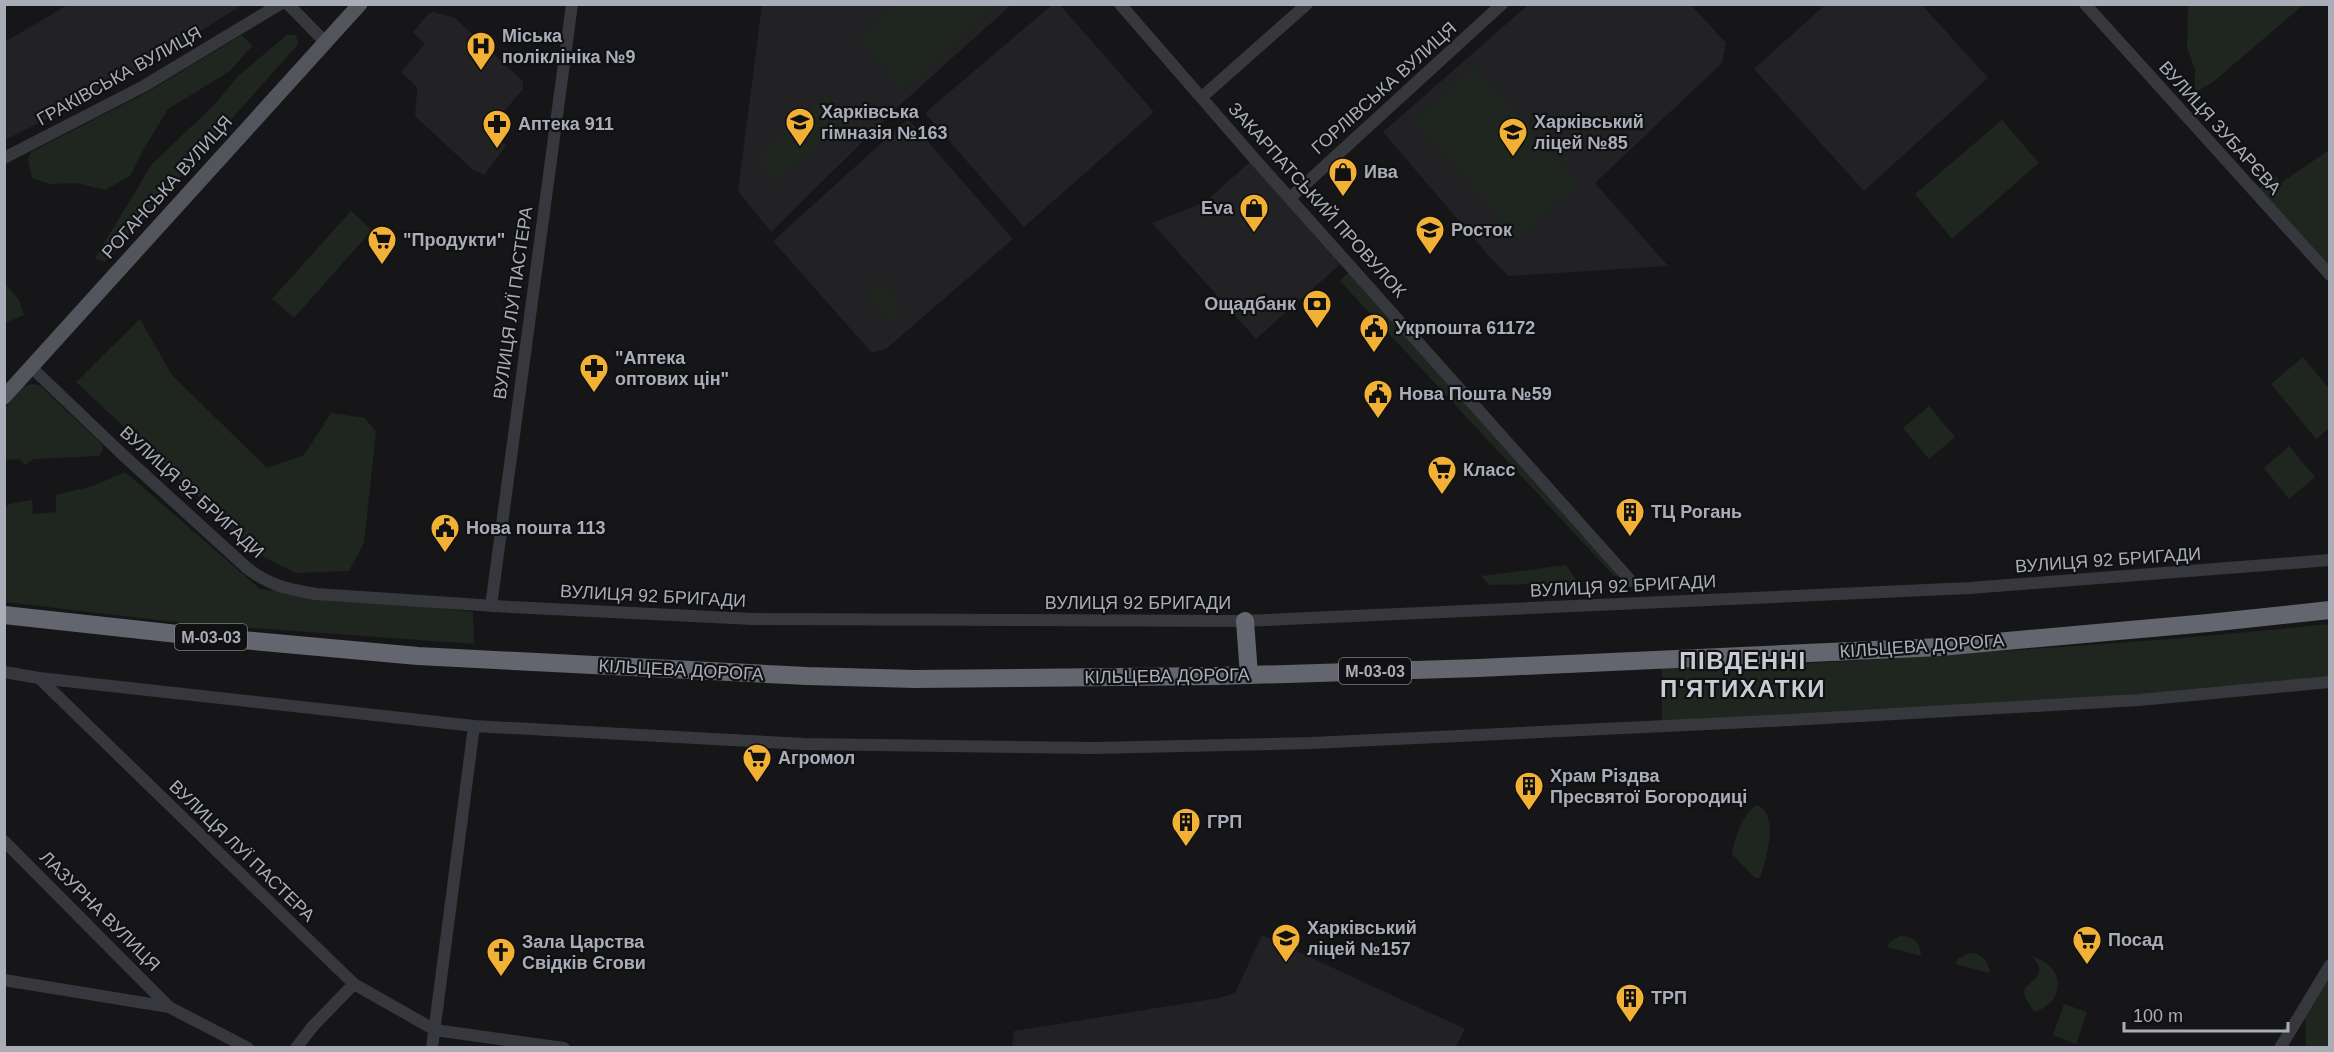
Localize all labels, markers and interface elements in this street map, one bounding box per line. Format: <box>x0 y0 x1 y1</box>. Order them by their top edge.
street label: ГОРЛІВСЬКА ВУЛИЦЯ <box>1308 18 1460 158</box>
street label: ГРАКІВСЬКА ВУЛИЦЯ <box>33 22 205 130</box>
place label: Міська поліклініка №9 <box>502 26 636 67</box>
hospital icon: Міська поліклініка №9 <box>465 30 497 72</box>
street label: ВУЛИЦЯ ЗУБАРЄВА <box>2155 57 2285 199</box>
street label: ЗАКАРПАТСЬКИЙ ПРОВУЛОК <box>1224 98 1411 302</box>
place label: Харківська гімназія №163 <box>821 102 947 143</box>
school or university icon: Харківська гімназія №163 <box>784 106 816 148</box>
pharmacy icon: Аптека 911 <box>481 108 513 150</box>
street label: РОГАНСЬКА ВУЛИЦЯ <box>98 112 236 262</box>
place label: Харківський ліцей №85 <box>1534 112 1644 153</box>
place label: Аптека 911 <box>518 114 614 134</box>
school or university icon: Харківський ліцей №85 <box>1497 116 1529 158</box>
shop icon: Ива <box>1327 156 1359 198</box>
place label: Ива <box>1364 162 1399 182</box>
shop icon: Eva <box>1238 192 1270 234</box>
place label: Eva <box>1201 198 1234 218</box>
street label: ВУЛИЦЯ ЛУЇ ПАСТЕРА <box>490 205 536 401</box>
school or university icon: Росток <box>1414 214 1446 256</box>
place label: Росток <box>1451 220 1513 240</box>
supermarket icon: "Продукти" <box>366 224 398 266</box>
place label: "Продукти" <box>403 230 505 250</box>
bank icon: Ощадбанк <box>1301 288 1333 330</box>
place label: Ощадбанк <box>1204 294 1297 314</box>
public building icon: Укрпошта 61172 <box>1358 312 1390 354</box>
place label: Укрпошта 61172 <box>1395 318 1535 338</box>
place label: "Аптека оптових цін" <box>615 348 729 389</box>
pharmacy icon: "Аптека оптових цін" <box>578 352 610 394</box>
public building icon: Нова Пошта №59 <box>1362 378 1394 420</box>
place label: Нова Пошта №59 <box>1399 384 1552 404</box>
street label: ВУЛИЦЯ 92 БРИГАДИ <box>116 422 268 562</box>
supermarket icon: Класс <box>1426 454 1458 496</box>
place label: Класс <box>1463 460 1515 480</box>
building icon: ТЦ Рогань <box>1614 496 1646 538</box>
place label: ТЦ Рогань <box>1651 502 1742 522</box>
public building icon: Нова пошта 113 <box>429 512 461 554</box>
place label: Нова пошта 113 <box>466 518 606 538</box>
street label: ВУЛИЦЯ 92 БРИГАДИ <box>2014 544 2202 576</box>
street label: ВУЛИЦЯ 92 БРИГАДИ <box>1529 571 1717 601</box>
street label: ВУЛИЦЯ 92 БРИГАДИ <box>559 581 747 611</box>
street label: ВУЛИЦЯ 92 БРИГАДИ <box>1045 593 1231 613</box>
road number: М-03-03 <box>175 624 247 650</box>
street label: КІЛЬЦЕВА ДОРОГА <box>1839 630 2005 662</box>
district label: ПІВДЕННІ П'ЯТИХАТКИ <box>1660 647 1826 702</box>
street label: КІЛЬЦЕВА ДОРОГА <box>598 656 764 684</box>
road number: М-03-03 <box>1339 658 1411 684</box>
street label: КІЛЬЦЕВА ДОРОГА <box>1084 665 1250 687</box>
supermarket icon: Агромол <box>741 742 773 784</box>
place label: Агромол <box>778 748 855 768</box>
place label: Храм Різдва Пресвятої Богородиці <box>1550 766 1747 807</box>
building icon: Храм Різдва Пресвятої Богородиці <box>1513 770 1545 812</box>
street label: ВУЛИЦЯ ЛУЇ ПАСТЕРА <box>165 776 319 926</box>
building icon: ГРП <box>1170 806 1202 848</box>
place label: ГРП <box>1207 812 1242 832</box>
street label: ЛАЗУРНА ВУЛИЦЯ <box>36 847 164 975</box>
place label: Харківський ліцей №157 <box>1307 918 1417 959</box>
school or university icon: Харківський ліцей №157 <box>1270 922 1302 964</box>
supermarket icon: Посад <box>2071 924 2103 966</box>
place label: Посад <box>2108 930 2164 950</box>
place label: Зала Царства Свідків Єгови <box>522 932 646 973</box>
church icon: Зала Царства Свідків Єгови <box>485 936 517 978</box>
building icon: ТРП <box>1614 982 1646 1024</box>
place label: ТРП <box>1651 988 1687 1008</box>
scale bar <box>2124 995 2288 1033</box>
text: 100 m <box>2133 1006 2183 1026</box>

